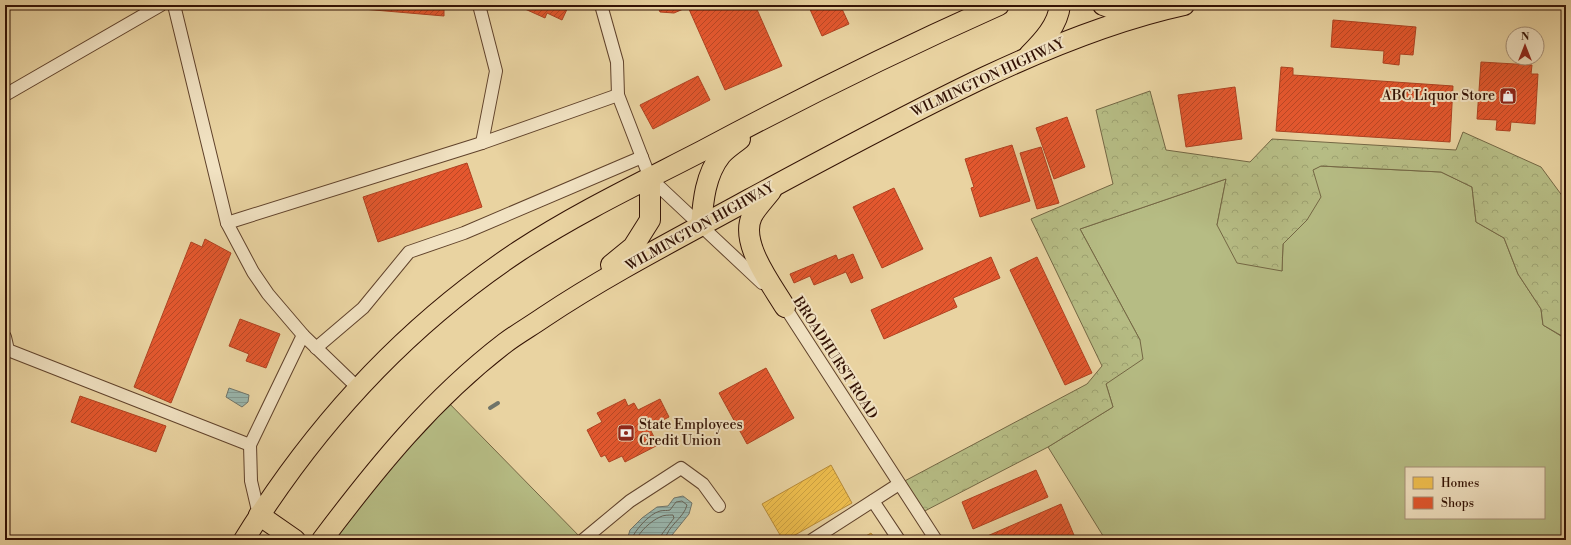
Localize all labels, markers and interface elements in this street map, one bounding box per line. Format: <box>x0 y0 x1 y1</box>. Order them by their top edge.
north arrow <box>1505 26 1545 66</box>
text: N <box>1521 30 1530 44</box>
street label: WILMINGTON HIGHWAY <box>908 34 1068 122</box>
shop icon: ABC Liquor Store <box>1498 86 1518 106</box>
place label: ABC Liquor Store <box>1381 87 1495 105</box>
street label: WILMINGTON HIGHWAY <box>622 178 778 276</box>
street label: BROADHURST ROAD <box>788 293 881 423</box>
place label: State Employees Credit Union <box>639 416 743 450</box>
bank icon: State Employees Credit Union <box>616 423 636 443</box>
legend <box>1405 467 1545 519</box>
text: Homes <box>1441 476 1479 491</box>
text: Shops <box>1441 496 1474 511</box>

